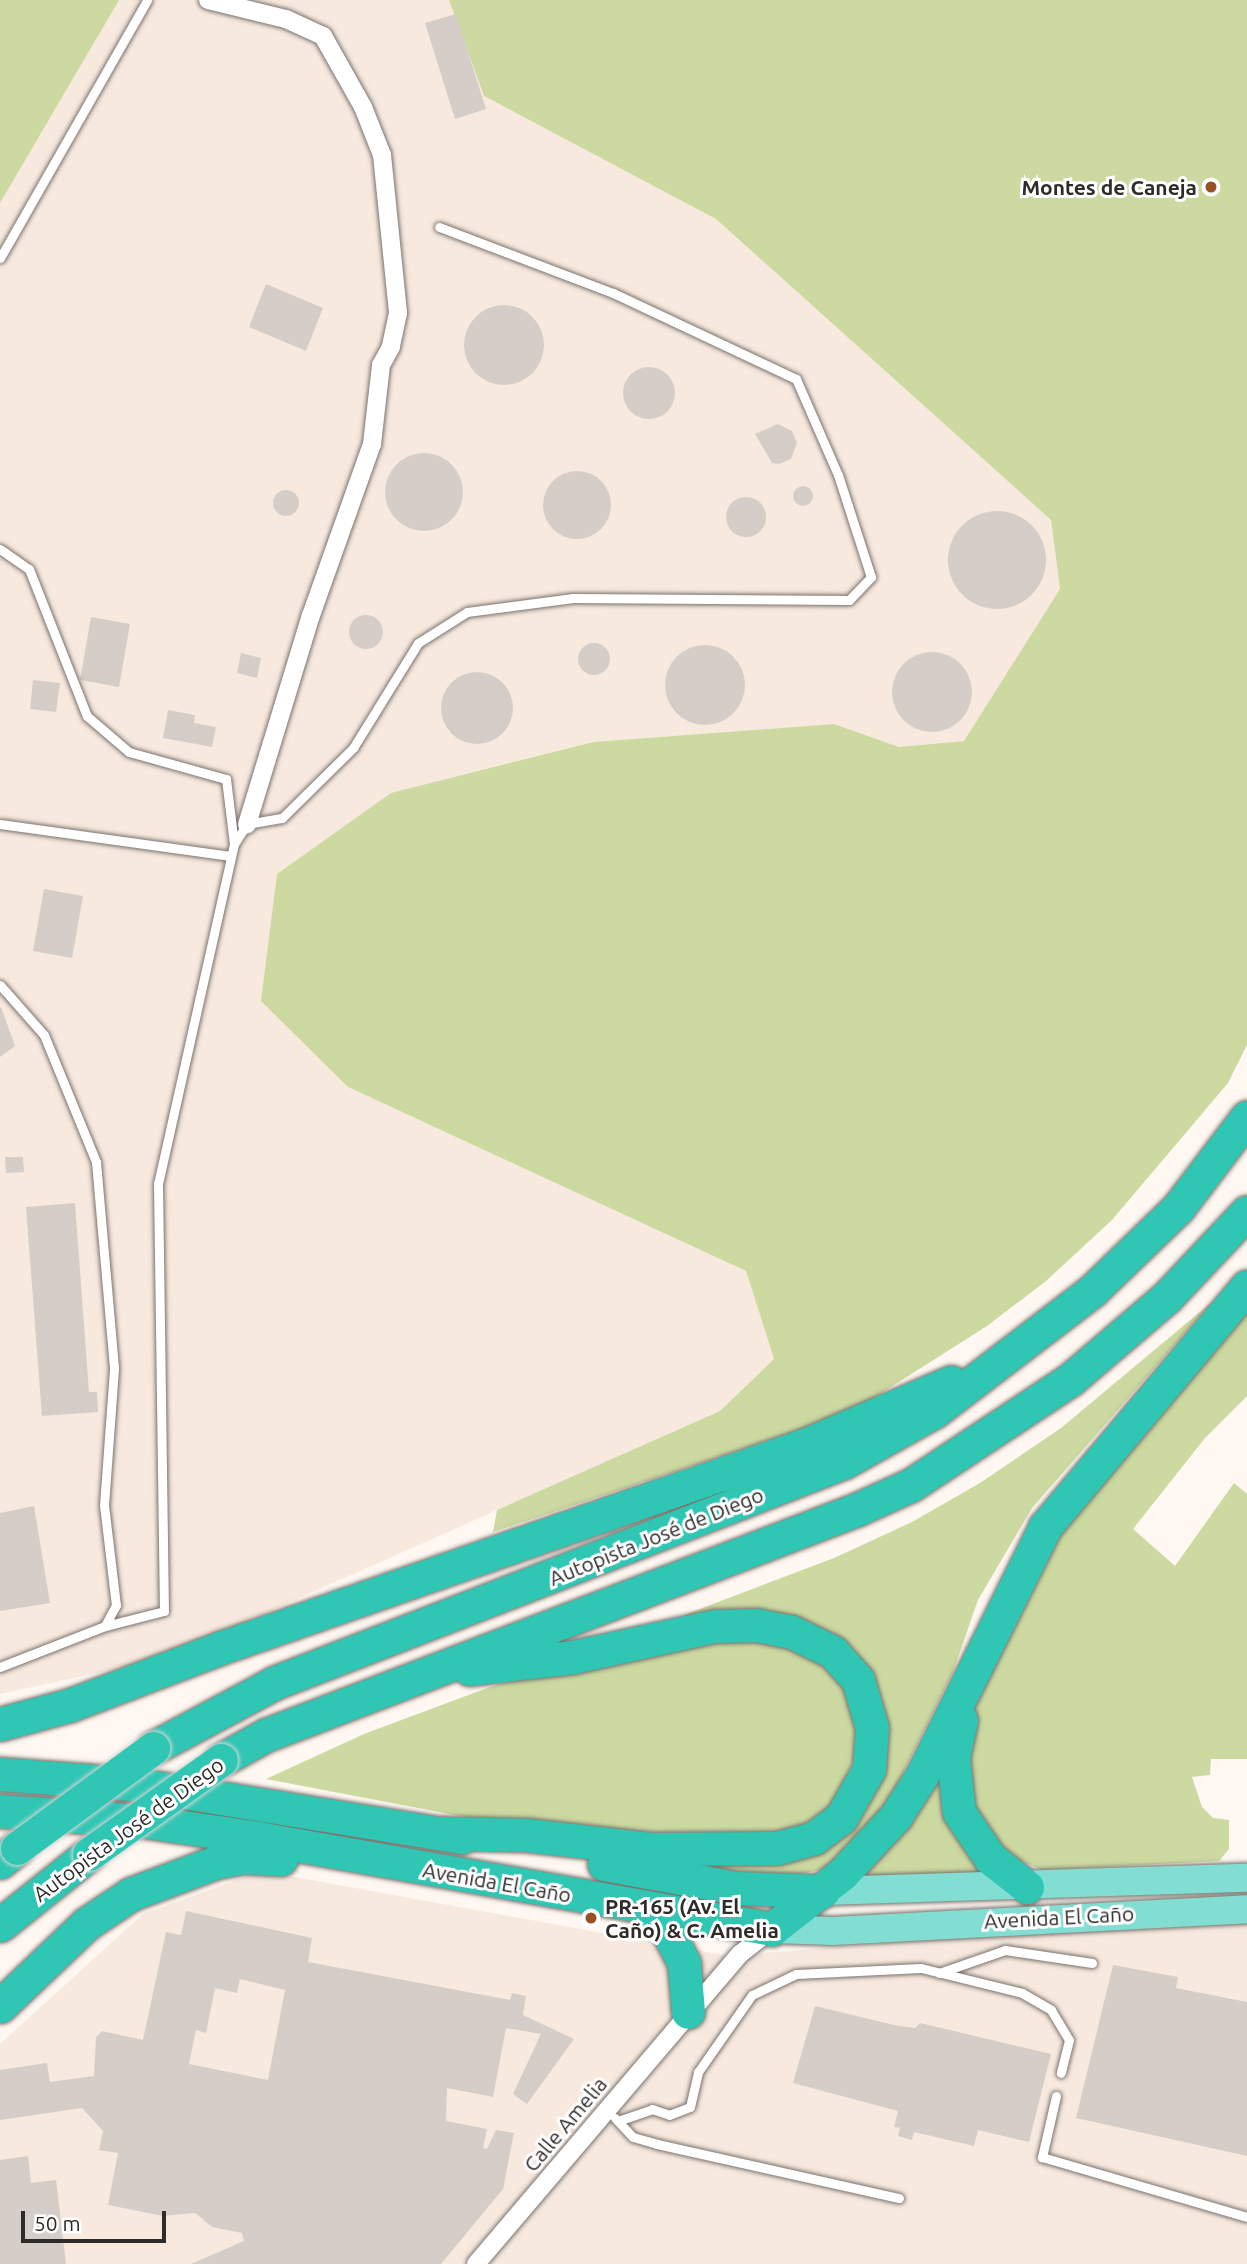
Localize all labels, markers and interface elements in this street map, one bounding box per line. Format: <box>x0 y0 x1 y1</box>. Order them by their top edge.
place label: Montes de Caneja <box>1021 174 1197 200</box>
marker: Montes de Caneja <box>1203 179 1219 195</box>
street label: Autopista José de Diego <box>545 1481 767 1591</box>
street label: Autopista José de Diego <box>28 1751 228 1907</box>
street label: Avenida El Caño <box>421 1857 573 1907</box>
place label: PR-165 (Av. El Caño) & C. Amelia <box>605 1893 779 1943</box>
street label: Avenida El Caño <box>983 1900 1135 1934</box>
marker: PR-165 (Av. El Caño) & C. Amelia <box>583 1910 599 1926</box>
street label: Calle Amelia <box>518 2072 612 2176</box>
scale bar <box>24 2198 170 2242</box>
text: 50 m <box>34 2211 81 2235</box>

